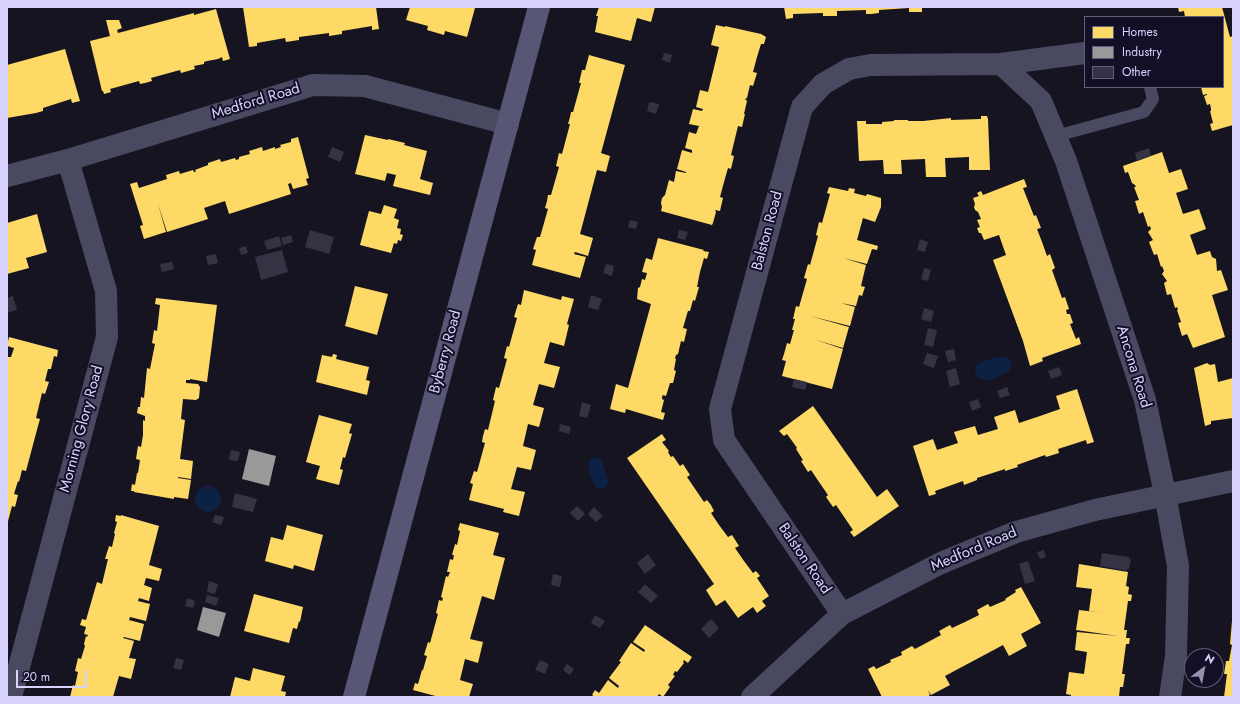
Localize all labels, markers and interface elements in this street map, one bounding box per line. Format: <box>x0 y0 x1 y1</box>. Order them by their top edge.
legend <box>1084 16 1224 88</box>
text: Homes <box>1122 23 1158 41</box>
text: Industry <box>1122 43 1162 61</box>
text: Other <box>1122 63 1151 81</box>
street label: Medford Road <box>210 80 302 124</box>
street label: Balston Road <box>749 189 787 273</box>
street label: Byberry Road <box>426 308 466 396</box>
street label: Ancona Road <box>1112 324 1154 410</box>
street label: Morning Glory Road <box>56 364 108 494</box>
street label: Balston Road <box>774 520 834 598</box>
street label: Medford Road <box>928 524 1020 576</box>
north arrow <box>1184 648 1224 688</box>
text: N <box>1202 650 1218 668</box>
scale bar <box>18 662 89 688</box>
text: 20 m <box>23 668 50 686</box>

